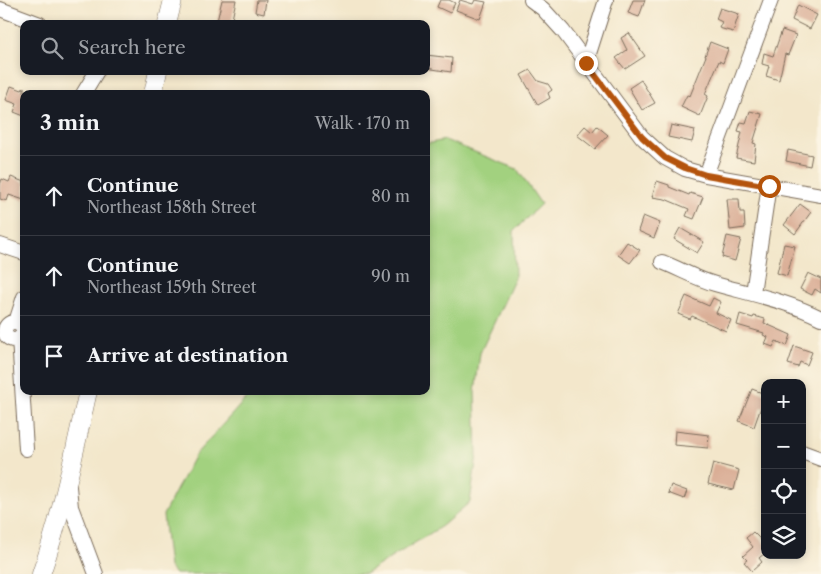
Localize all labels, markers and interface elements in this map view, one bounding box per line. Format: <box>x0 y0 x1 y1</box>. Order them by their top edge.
search box <box>20 20 430 75</box>
icon: search <box>38 34 66 62</box>
text: Search here <box>78 36 186 59</box>
route end <box>575 52 598 75</box>
text: 3 min <box>40 110 100 135</box>
text: Walk · 170 m <box>315 113 410 133</box>
text: Continue <box>87 174 179 197</box>
route start <box>758 175 781 198</box>
icon: ahead <box>40 182 68 210</box>
text: 80 m <box>371 186 410 206</box>
text: Northeast 158th Street <box>87 197 256 217</box>
text: Continue <box>87 254 179 277</box>
icon: ahead <box>40 262 68 290</box>
text: 90 m <box>371 266 410 286</box>
text: Northeast 159th Street <box>87 277 256 297</box>
icon: arrive <box>40 342 68 370</box>
text: Arrive at destination <box>87 344 288 367</box>
map controls <box>761 379 806 559</box>
button: + <box>761 379 806 424</box>
button: − <box>761 424 806 469</box>
button: locate <box>761 469 806 514</box>
button: layers <box>761 514 806 559</box>

